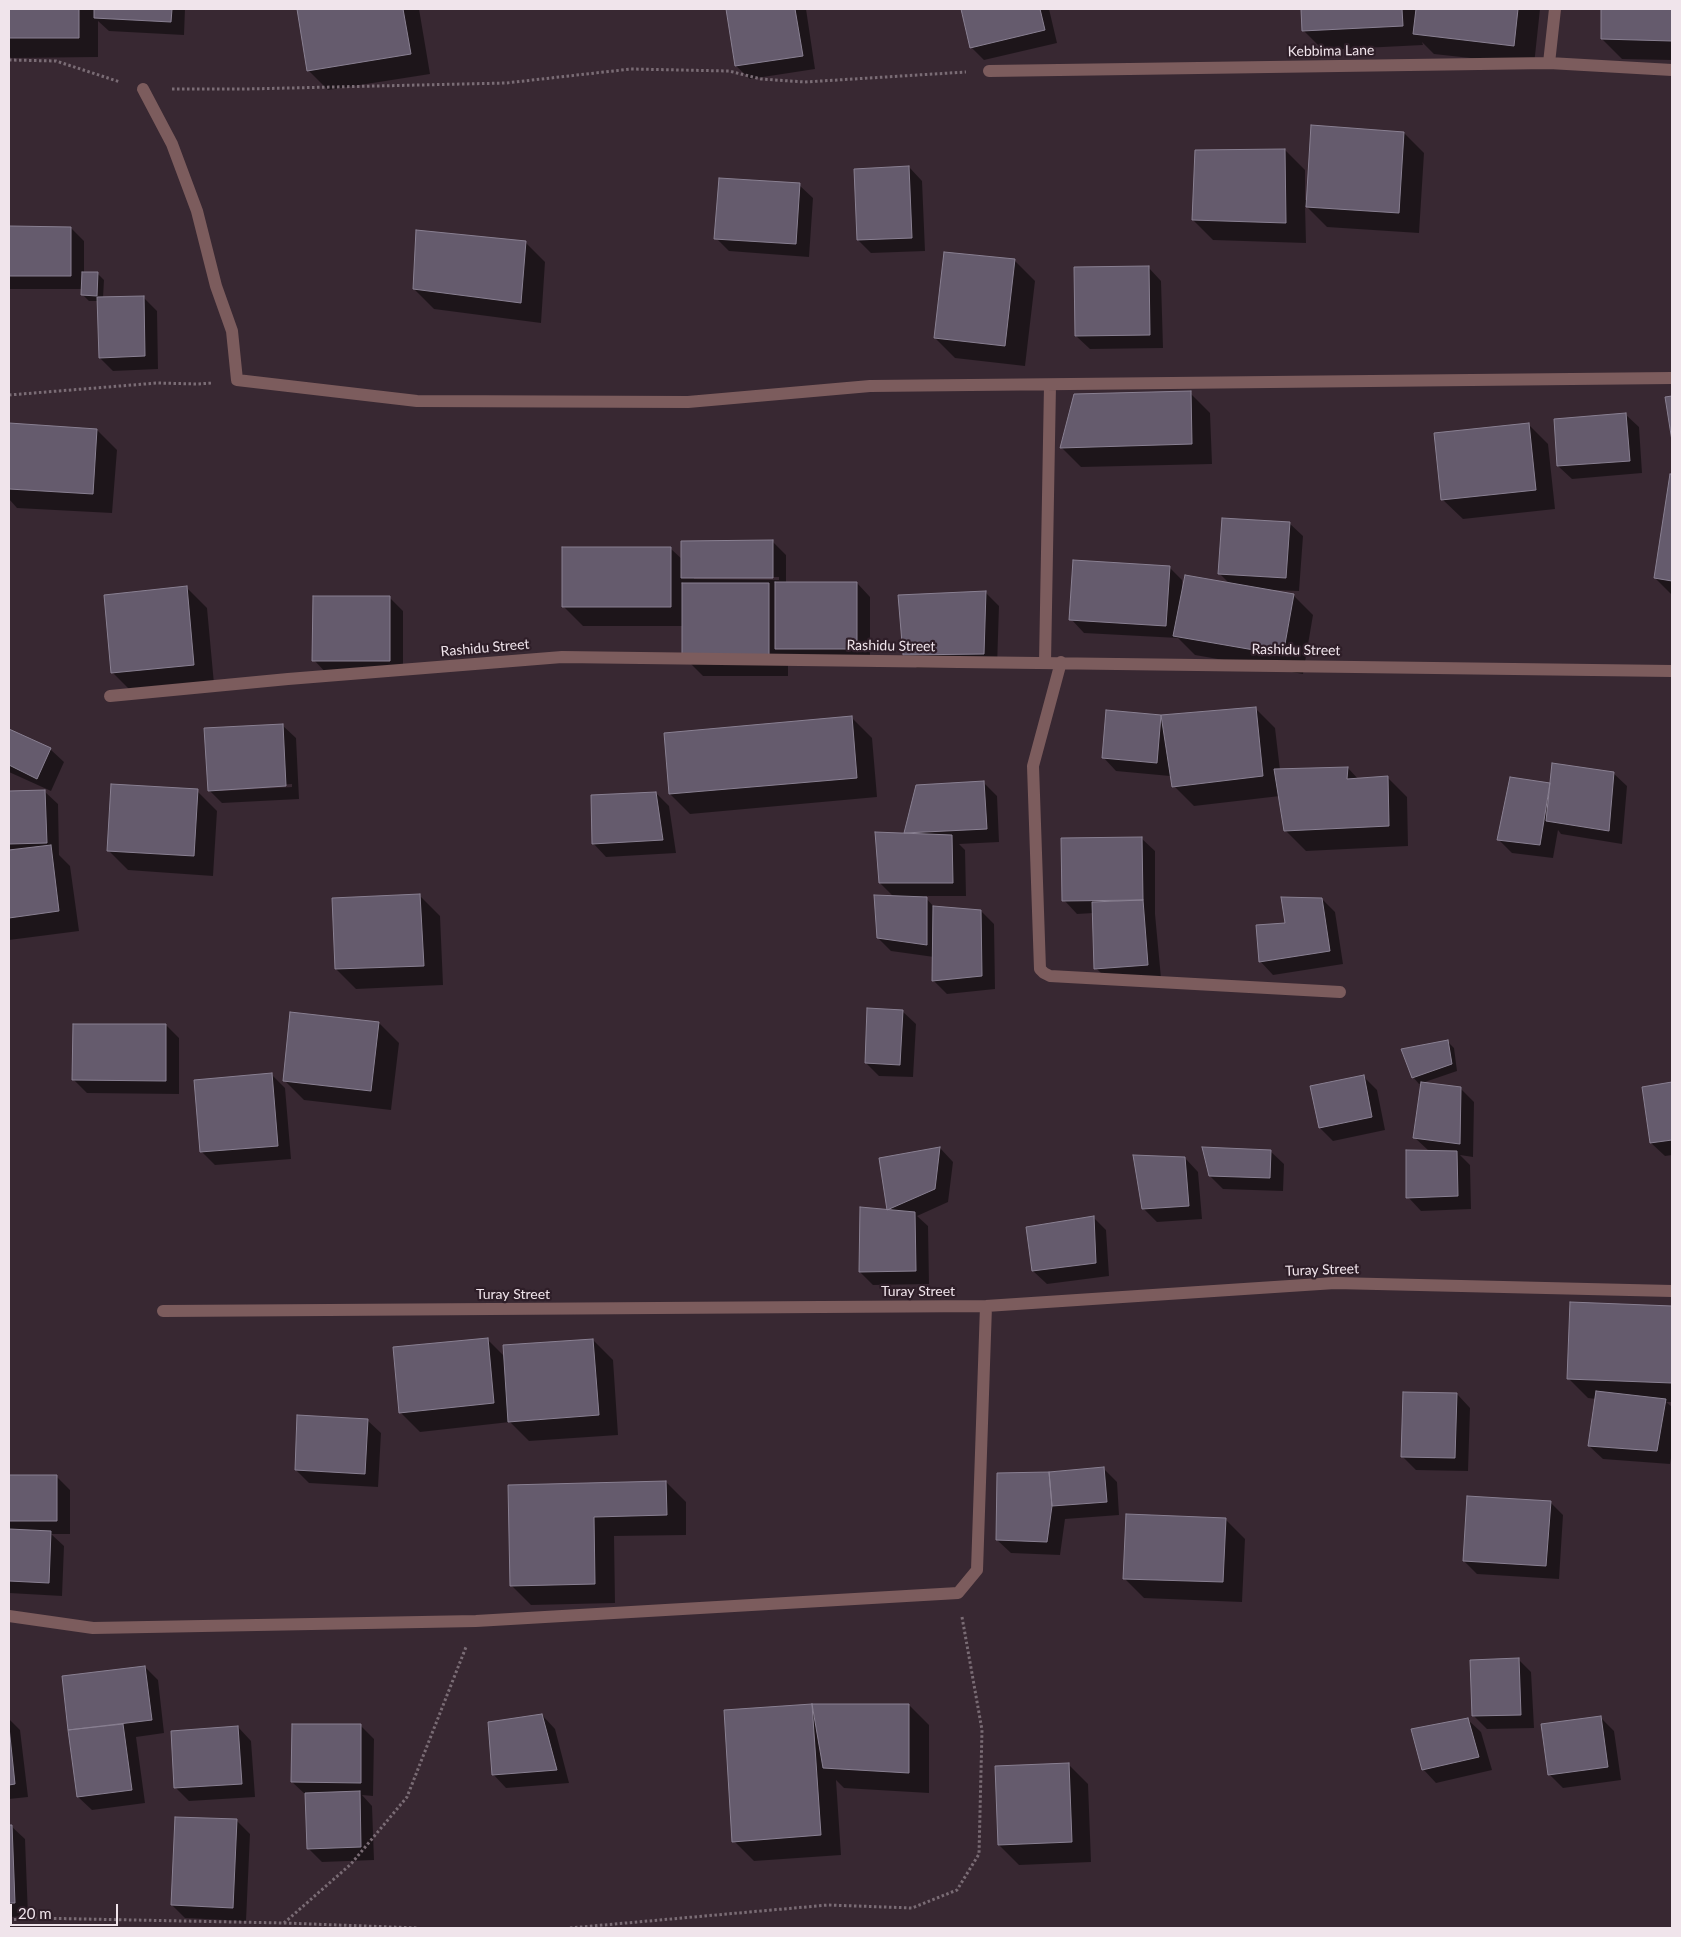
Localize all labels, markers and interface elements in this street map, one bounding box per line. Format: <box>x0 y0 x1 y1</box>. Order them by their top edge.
street label: Kebbima Lane <box>1288 42 1374 60</box>
street label: Rashidu Street <box>440 636 530 660</box>
street label: Rashidu Street <box>846 637 936 655</box>
street label: Rashidu Street <box>1251 641 1341 659</box>
street label: Turay Street <box>1285 1260 1359 1280</box>
street label: Turay Street <box>881 1283 955 1299</box>
street label: Turay Street <box>476 1286 550 1302</box>
scale bar <box>12 1894 120 1926</box>
text: 20 m <box>18 1904 52 1922</box>

